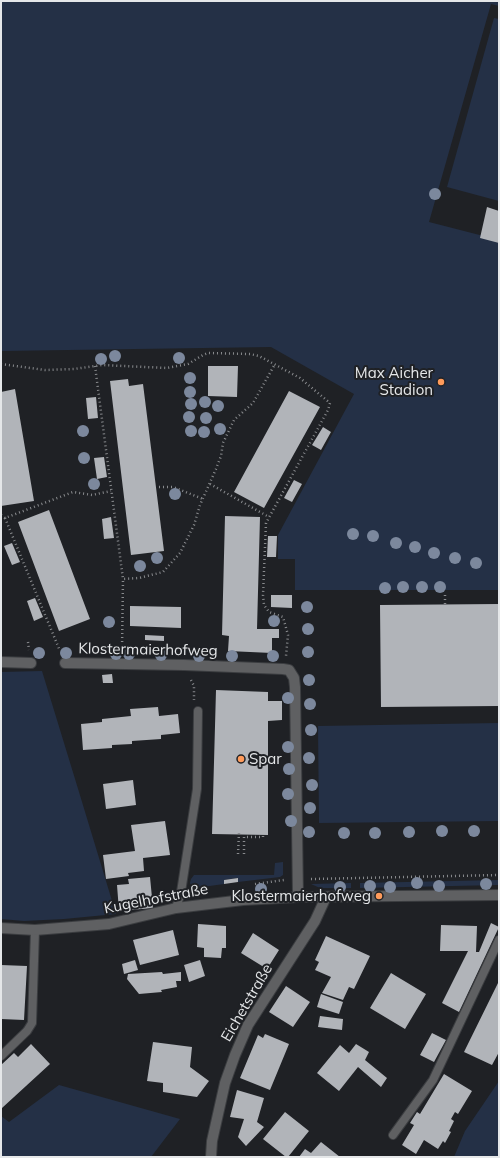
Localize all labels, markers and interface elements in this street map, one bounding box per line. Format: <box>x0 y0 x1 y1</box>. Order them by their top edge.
place label: Max Aicher Stadion <box>355 364 433 399</box>
marker: Max Aicher Stadion <box>436 377 446 387</box>
street label: Klostermaierhofweg <box>78 640 218 660</box>
place label: Spar <box>249 750 282 768</box>
marker: Spar <box>236 754 246 764</box>
street label: Kugelhofstraße <box>102 880 210 918</box>
place label: Klostermaierhofweg <box>231 887 371 905</box>
marker: Klostermaierhofweg <box>374 891 384 901</box>
street label: Eichetstraße <box>218 961 276 1045</box>

